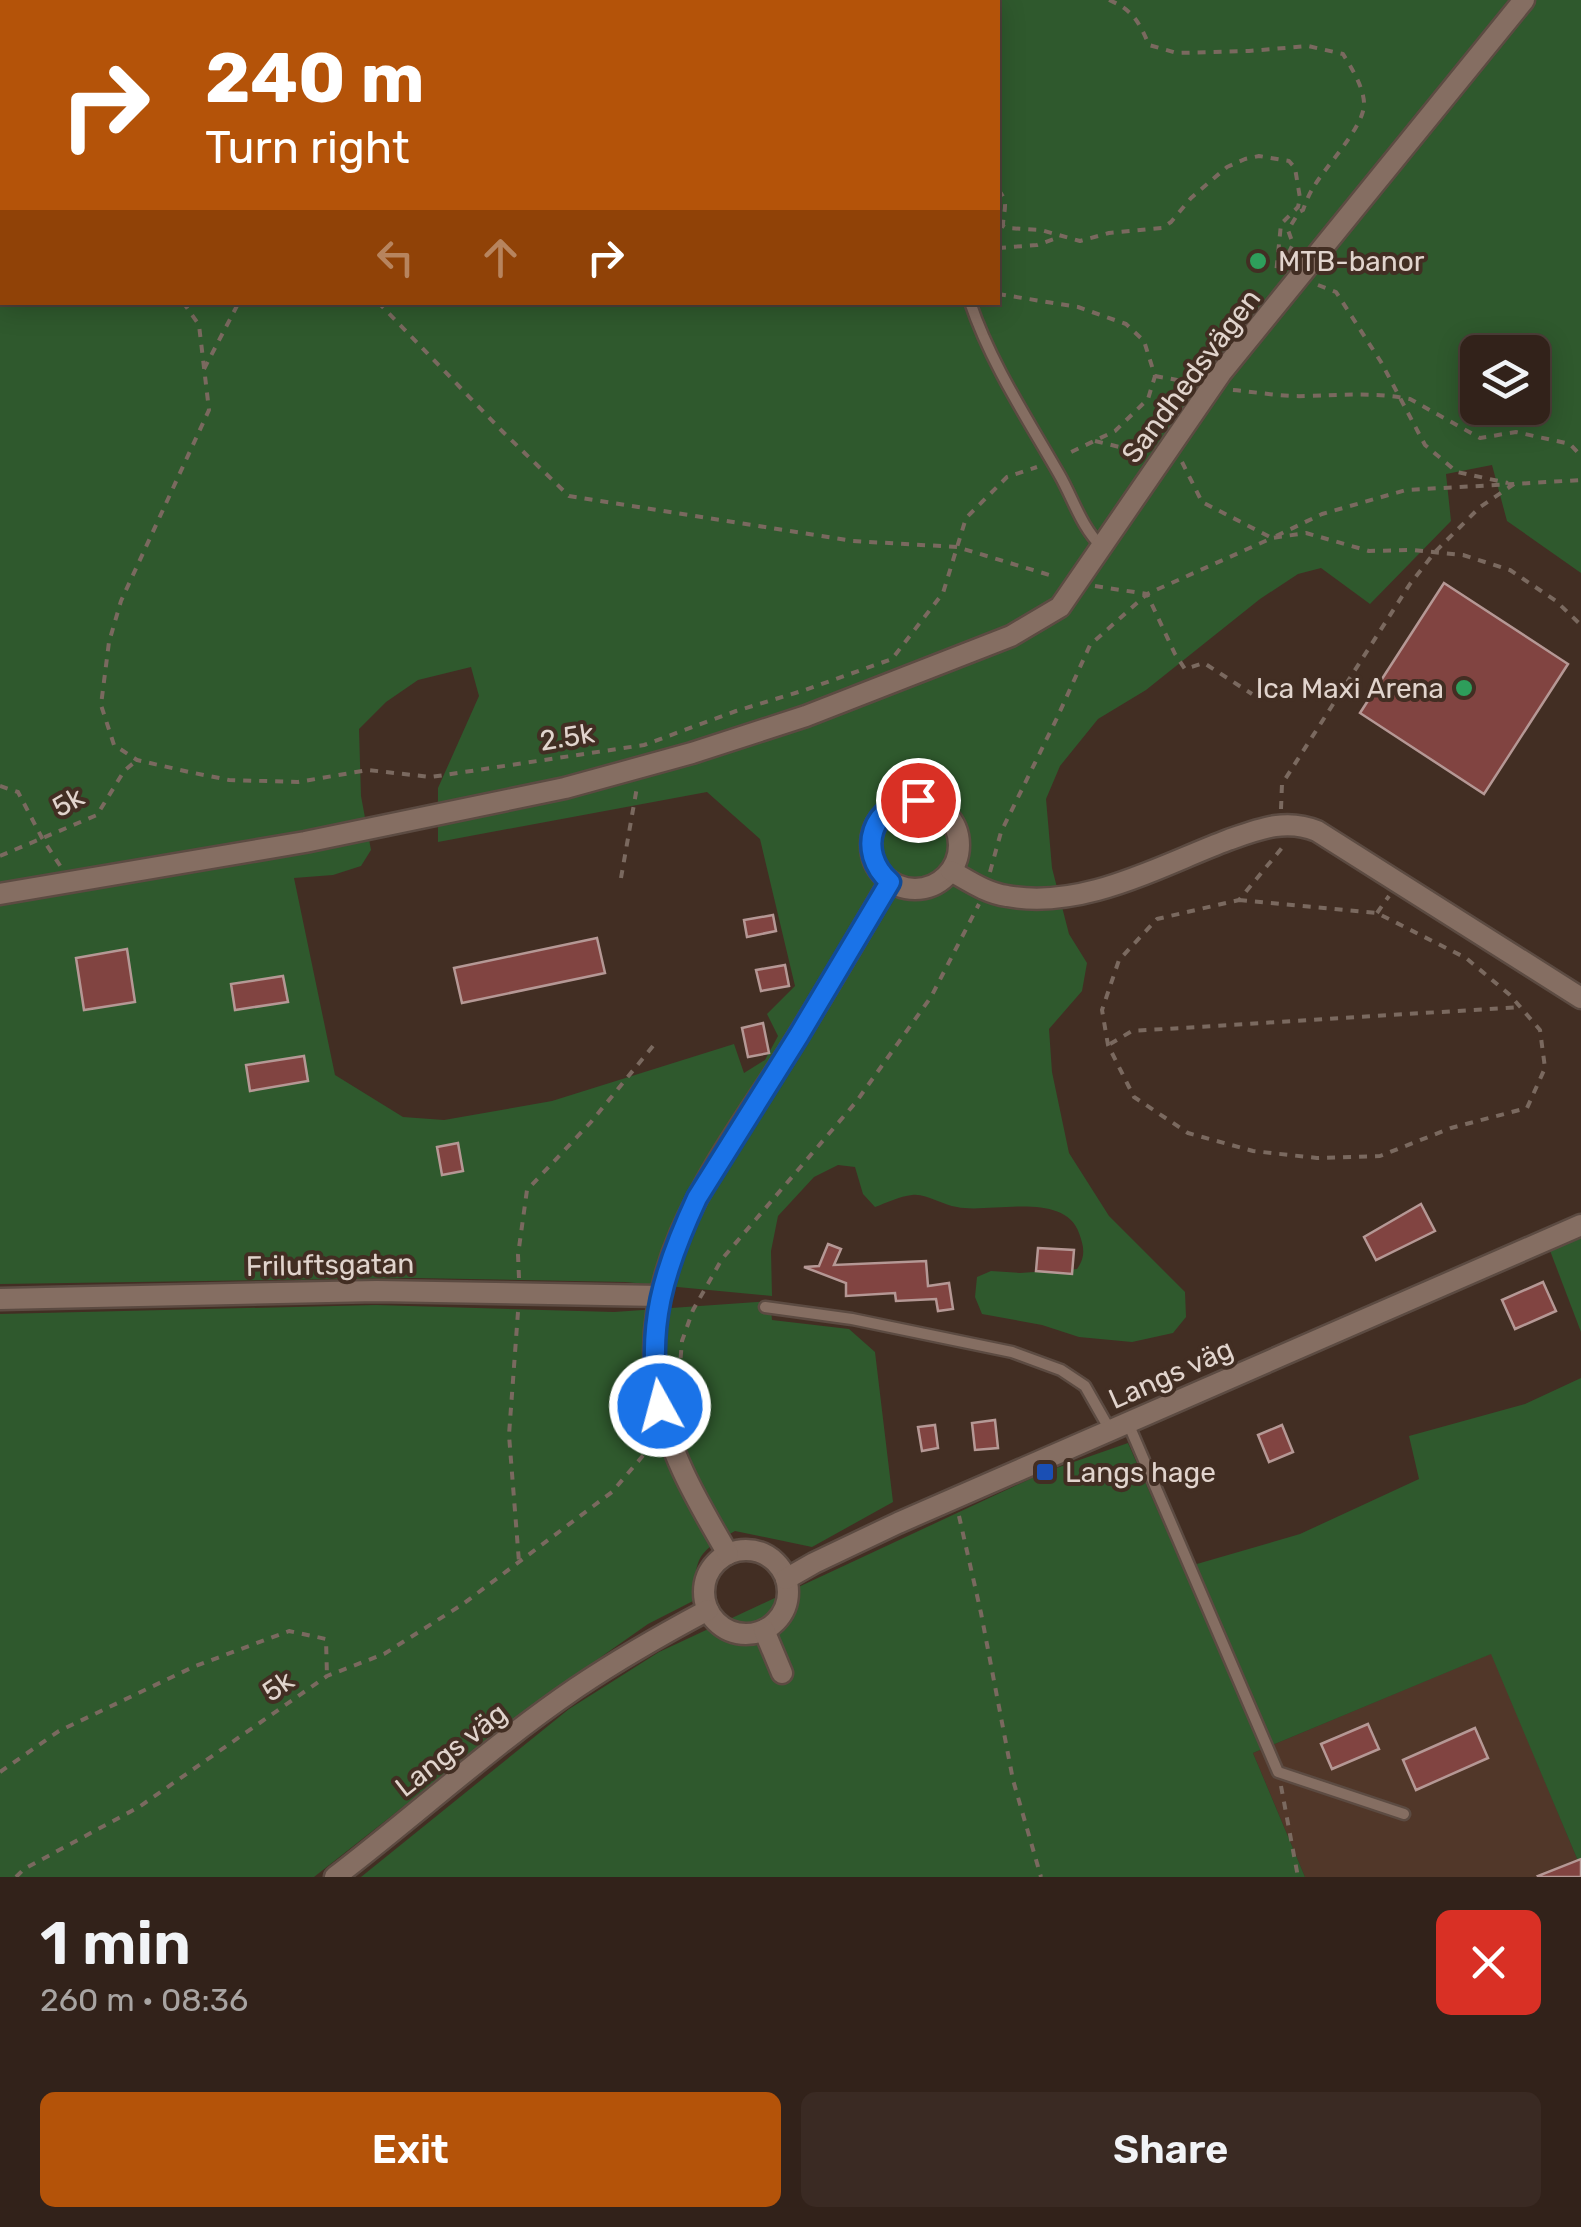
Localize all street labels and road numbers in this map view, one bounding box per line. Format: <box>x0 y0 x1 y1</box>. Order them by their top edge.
street label: Sandhedsvägen <box>1115 282 1267 470</box>
street label: 2.5k <box>537 716 597 758</box>
street label: 5k <box>46 780 90 824</box>
street label: Friluftsgatan <box>245 1247 415 1283</box>
street label: Langs väg <box>1104 1332 1238 1416</box>
street label: 5k <box>256 1663 301 1708</box>
street label: Langs väg <box>389 1696 513 1804</box>

